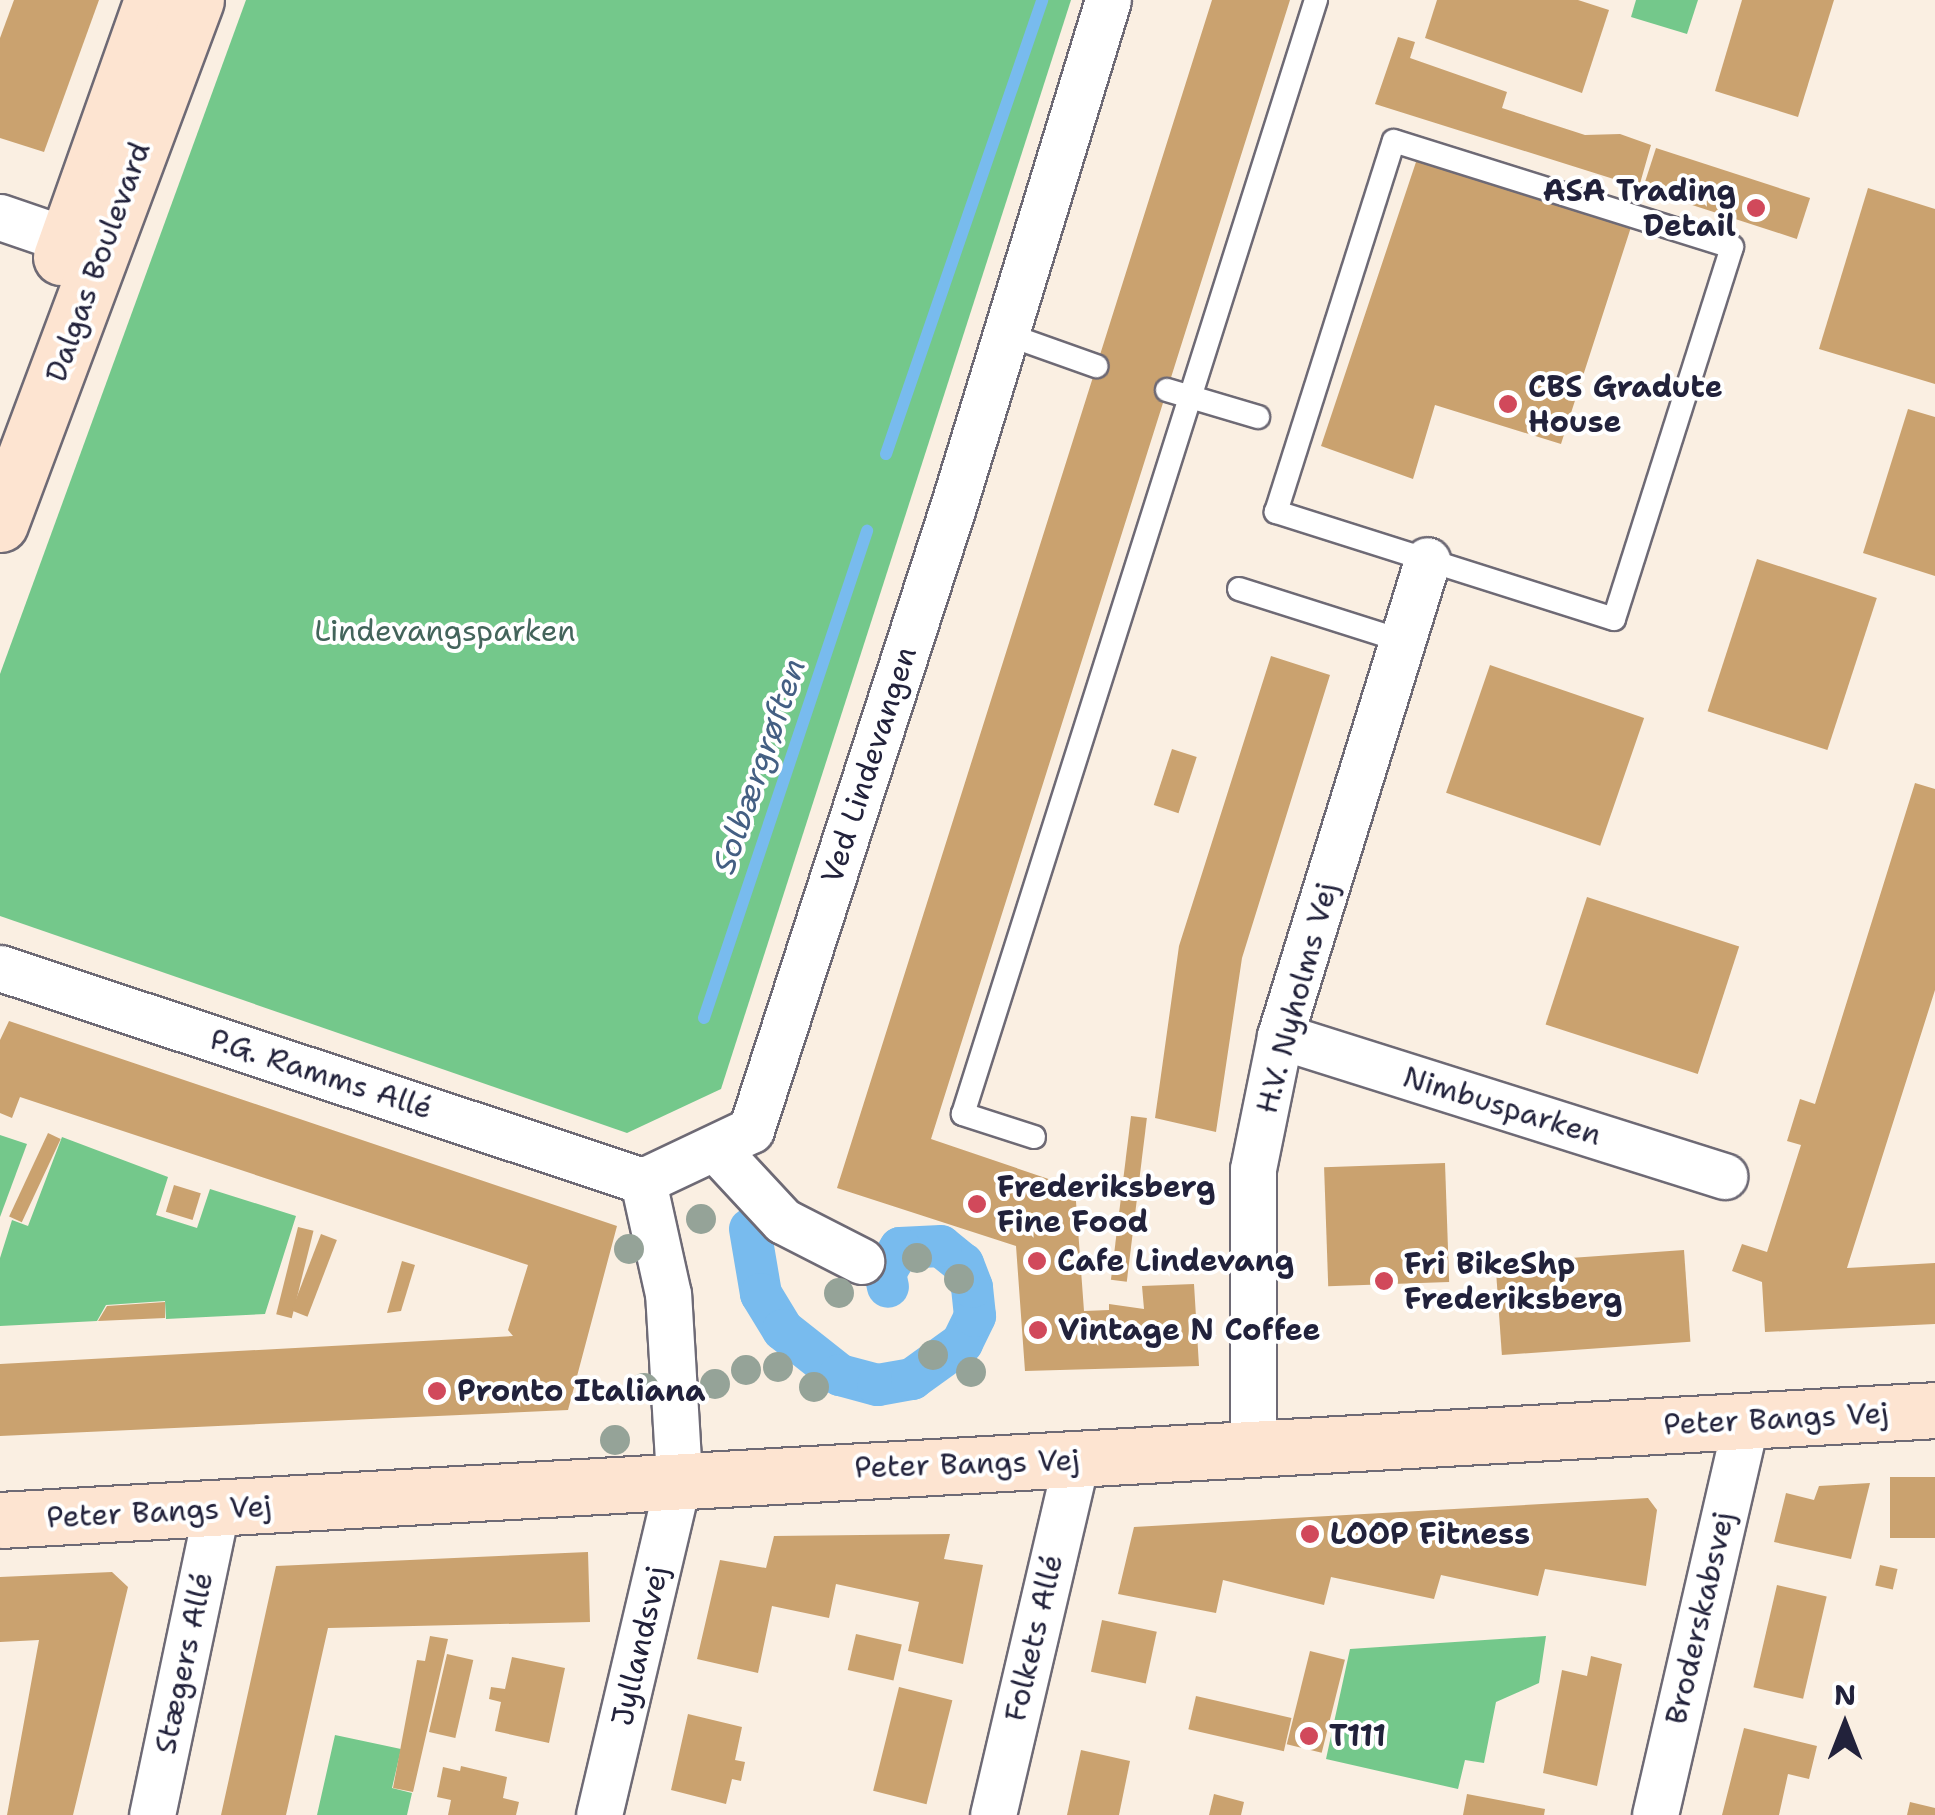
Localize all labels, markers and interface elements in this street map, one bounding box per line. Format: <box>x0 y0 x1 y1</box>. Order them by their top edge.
street label: Dalgas Boulevard <box>38 137 158 387</box>
place label: ASA Trading Detail <box>1543 173 1736 244</box>
marker: ASA Trading Detail <box>1745 197 1767 219</box>
place label: CBS Gradute House <box>1528 369 1723 440</box>
marker: CBS Gradute House <box>1497 393 1519 415</box>
park label: Lindevangsparken <box>314 613 576 649</box>
street label: Ved Lindevangen <box>814 642 924 888</box>
water label: Solbærgrøften <box>704 653 814 879</box>
street label: H.V. Nyholms Vej <box>1249 879 1345 1117</box>
street label: P.G. Ramms Allé <box>205 1021 437 1127</box>
street label: Nimbusparken <box>1399 1059 1605 1153</box>
place label: Frederiksberg Fine Food <box>997 1169 1215 1240</box>
marker: Frederiksberg Fine Food <box>966 1193 988 1215</box>
place label: Cafe Lindevang <box>1057 1243 1294 1279</box>
place label: Fri BikeShp Frederiksberg <box>1404 1246 1622 1316</box>
marker: Cafe Lindevang <box>1026 1250 1048 1272</box>
marker: Fri BikeShp Frederiksberg <box>1373 1270 1395 1292</box>
place label: Vintage N Coffee <box>1058 1312 1321 1348</box>
marker: Vintage N Coffee <box>1027 1319 1049 1341</box>
place label: Pronto Italiana <box>457 1373 705 1409</box>
marker: Pronto Italiana <box>426 1380 448 1402</box>
street label: Peter Bangs Vej <box>1662 1395 1890 1443</box>
street label: Peter Bangs Vej <box>854 1442 1080 1486</box>
street label: Peter Bangs Vej <box>45 1488 273 1536</box>
street label: Broderskabsvej <box>1658 1508 1742 1728</box>
place label: LOOP Fitness <box>1330 1516 1530 1552</box>
marker: LOOP Fitness <box>1299 1523 1321 1545</box>
street label: Folkets Allé <box>997 1551 1071 1725</box>
street label: Jyllandsvej <box>604 1563 676 1729</box>
street label: Stægers Allé <box>147 1569 221 1757</box>
north arrow <box>1795 1675 1895 1775</box>
text: N <box>1834 1676 1856 1714</box>
place label: T111 <box>1329 1718 1386 1754</box>
marker: T111 <box>1298 1725 1320 1747</box>

